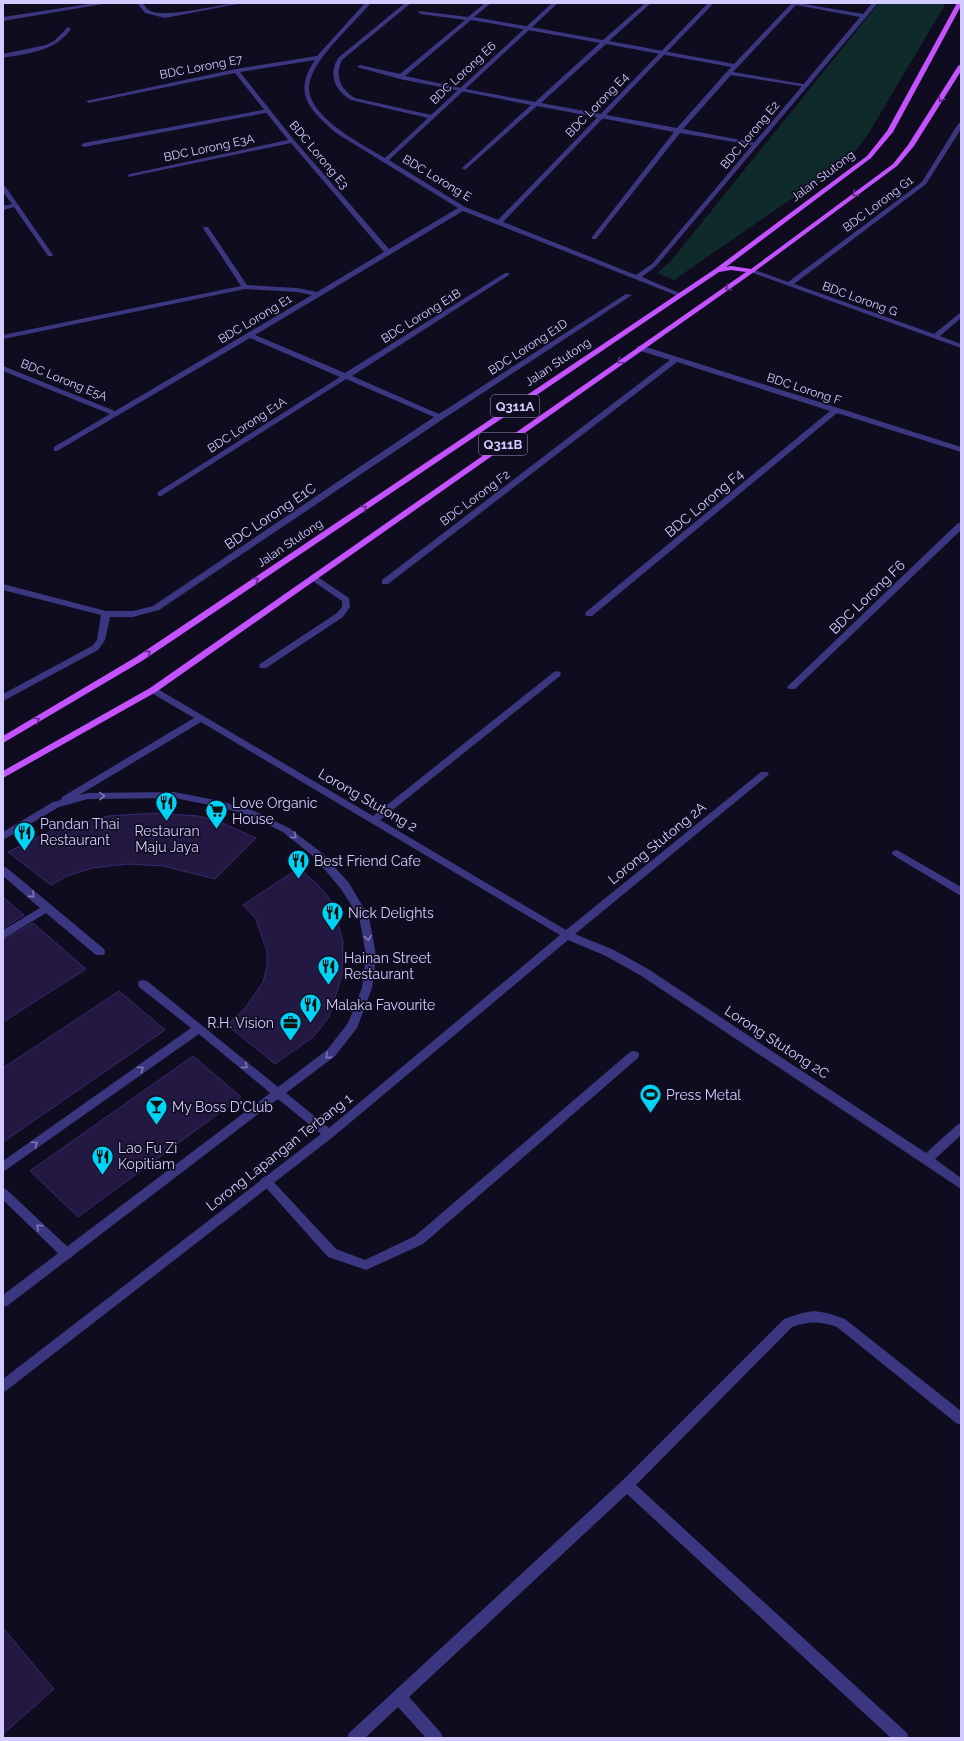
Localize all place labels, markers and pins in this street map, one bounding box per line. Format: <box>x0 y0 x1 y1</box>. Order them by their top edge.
restaurant icon: Restauran Maju Jaya <box>154 790 180 823</box>
place label: Love Organic House <box>232 795 318 827</box>
supermarket icon: Love Organic House <box>204 798 230 831</box>
place label: Pandan Thai Restaurant <box>40 816 119 848</box>
restaurant icon: Pandan Thai Restaurant <box>11 819 37 852</box>
place label: Restauran Maju Jaya <box>134 823 200 855</box>
restaurant icon: Best Friend Cafe <box>286 848 312 881</box>
place label: Best Friend Cafe <box>314 853 421 869</box>
restaurant icon: Nick Delights <box>320 900 346 933</box>
place label: Nick Delights <box>348 905 434 921</box>
place label: Hainan Street Restaurant <box>344 950 432 982</box>
restaurant icon: Hainan Street Restaurant <box>316 953 342 986</box>
restaurant icon: Malaka Favourite <box>297 992 323 1025</box>
place label: Malaka Favourite <box>326 997 435 1013</box>
office icon: R.H. Vision <box>277 1010 303 1043</box>
place label: R.H. Vision <box>207 1015 274 1031</box>
sports icon: Press Metal <box>638 1082 664 1115</box>
place label: Press Metal <box>666 1087 741 1103</box>
bar icon: My Boss D'Club <box>144 1094 170 1127</box>
place label: My Boss D'Club <box>172 1099 273 1115</box>
place label: Lao Fu Zi Kopitiam <box>118 1140 177 1172</box>
restaurant icon: Lao Fu Zi Kopitiam <box>89 1143 115 1176</box>

